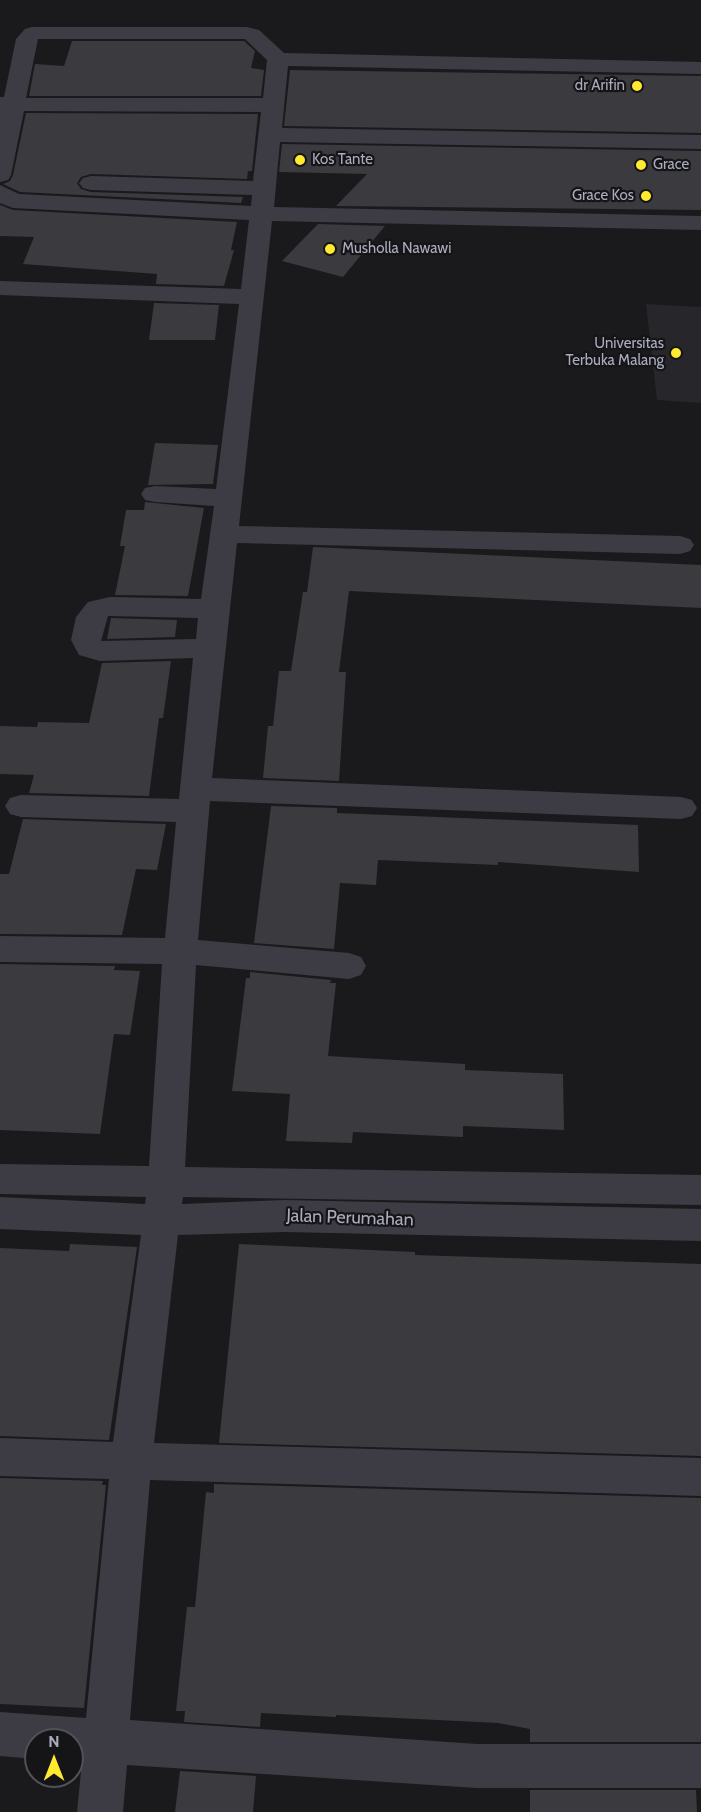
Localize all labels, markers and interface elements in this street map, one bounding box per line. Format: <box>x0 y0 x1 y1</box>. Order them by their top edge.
place label: dr Arifin <box>575 77 625 95</box>
marker: dr Arifin <box>630 79 644 93</box>
place label: Kos Tante <box>312 151 373 169</box>
marker: Kos Tante <box>293 153 307 167</box>
place label: Grace <box>653 156 689 174</box>
marker: Grace <box>634 158 648 172</box>
place label: Grace Kos <box>572 187 634 205</box>
marker: Grace Kos <box>639 189 653 203</box>
place label: Musholla Nawawi <box>342 240 451 258</box>
marker: Musholla Nawawi <box>323 242 337 256</box>
place label: Universitas Terbuka Malang <box>565 335 664 370</box>
marker: Universitas Terbuka Malang <box>669 346 683 360</box>
street label: Jalan Perumahan <box>286 1205 414 1231</box>
north arrow <box>24 1728 84 1788</box>
text: N <box>48 1732 60 1751</box>

